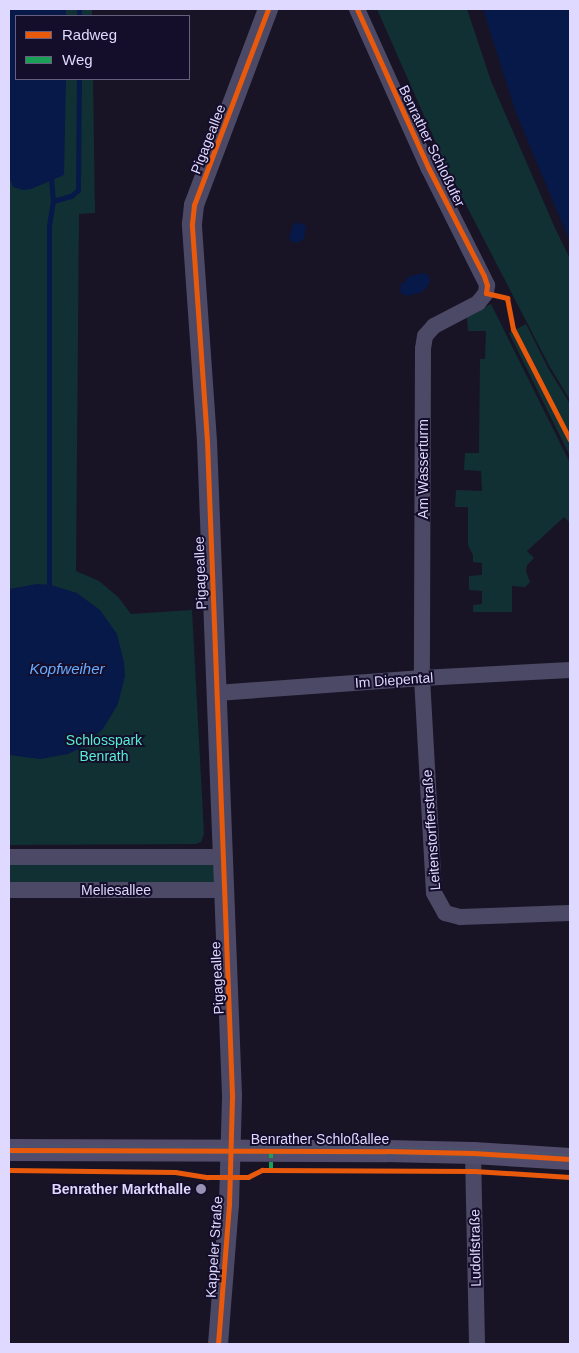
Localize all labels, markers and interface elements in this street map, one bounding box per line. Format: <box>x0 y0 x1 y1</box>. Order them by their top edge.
legend <box>15 15 190 80</box>
text: Radweg <box>62 26 117 43</box>
text: Weg <box>62 51 93 68</box>
street label: Benrather Schloßufer <box>395 83 469 209</box>
street label: Pigageallee <box>187 102 229 176</box>
street label: Am Wasserturm <box>415 419 431 519</box>
street label: Pigageallee <box>190 536 210 610</box>
water label: Kopfweiher <box>29 660 105 678</box>
street label: Im Diepental <box>354 669 434 691</box>
park label: Schlosspark Benrath <box>66 732 142 764</box>
street label: Leitenstorfferstraße <box>418 769 444 891</box>
street label: Meliesallee <box>81 882 151 898</box>
street label: Pigageallee <box>207 941 227 1015</box>
street label: Benrather Schloßallee <box>251 1131 389 1147</box>
place label: Benrather Markthalle <box>52 1181 191 1197</box>
marker: Benrather Markthalle <box>195 1183 207 1195</box>
street label: Kappeler Straße <box>202 1196 226 1298</box>
street label: Ludolfstraße <box>466 1209 484 1287</box>

